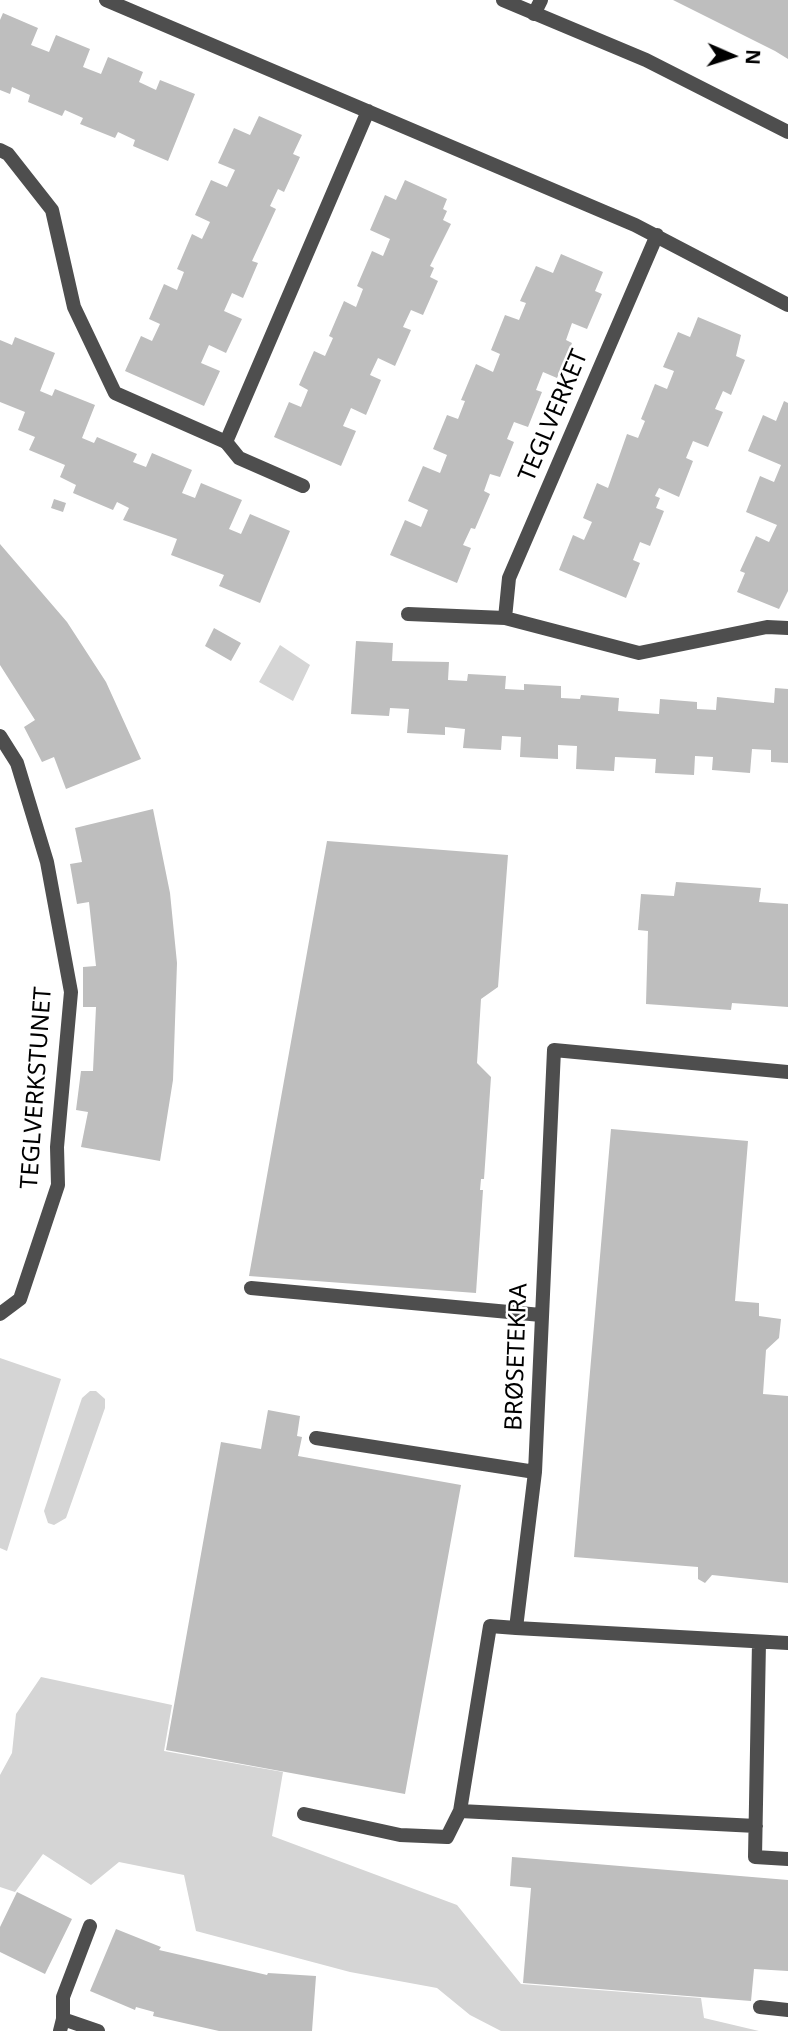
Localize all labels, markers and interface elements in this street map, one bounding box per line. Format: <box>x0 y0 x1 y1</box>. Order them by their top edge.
north arrow <box>697 21 767 91</box>
text: N <box>740 49 766 65</box>
street label: TEGLVERKET <box>513 346 595 486</box>
street label: TEGLVERKSTUNET <box>16 986 58 1190</box>
street label: BRØSETEKRA <box>500 1283 534 1431</box>

